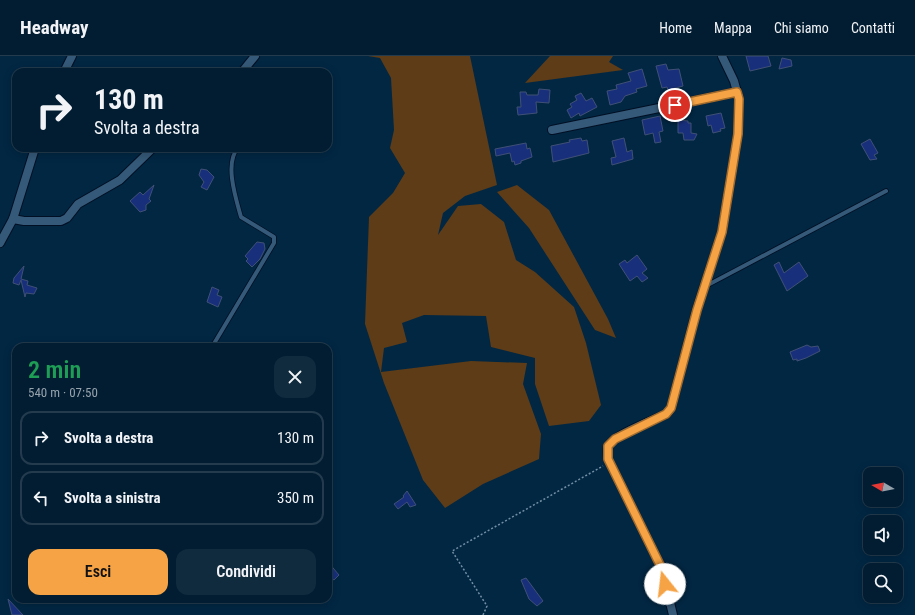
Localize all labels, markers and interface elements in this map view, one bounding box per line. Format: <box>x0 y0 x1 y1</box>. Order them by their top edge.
text: Headway <box>20 16 88 39</box>
text: Home <box>659 20 692 36</box>
text: Mappa <box>714 20 752 36</box>
text: Chi siamo <box>774 20 829 36</box>
text: Contatti <box>851 20 895 36</box>
text: 130 m <box>94 83 164 116</box>
icon: right <box>28 84 80 136</box>
pin <box>658 88 692 122</box>
icon: arrive <box>664 94 686 116</box>
text: Svolta a destra <box>94 117 200 138</box>
text: 2 min <box>28 356 81 384</box>
button: close <box>274 356 316 398</box>
text: 540 m · 07:50 <box>28 385 98 400</box>
icon: right <box>30 427 52 449</box>
text: Svolta a destra <box>64 429 153 447</box>
text: 130 m <box>277 429 314 447</box>
north arrow <box>863 467 903 507</box>
map controls <box>863 467 903 603</box>
icon: left <box>30 487 52 509</box>
text: Svolta a sinistra <box>64 489 161 507</box>
text: 350 m <box>277 489 314 507</box>
button: sound <box>863 515 903 555</box>
button: Esci <box>28 549 168 595</box>
button: Condividi <box>176 549 316 595</box>
position arrow <box>644 563 686 605</box>
button: search <box>863 563 903 603</box>

